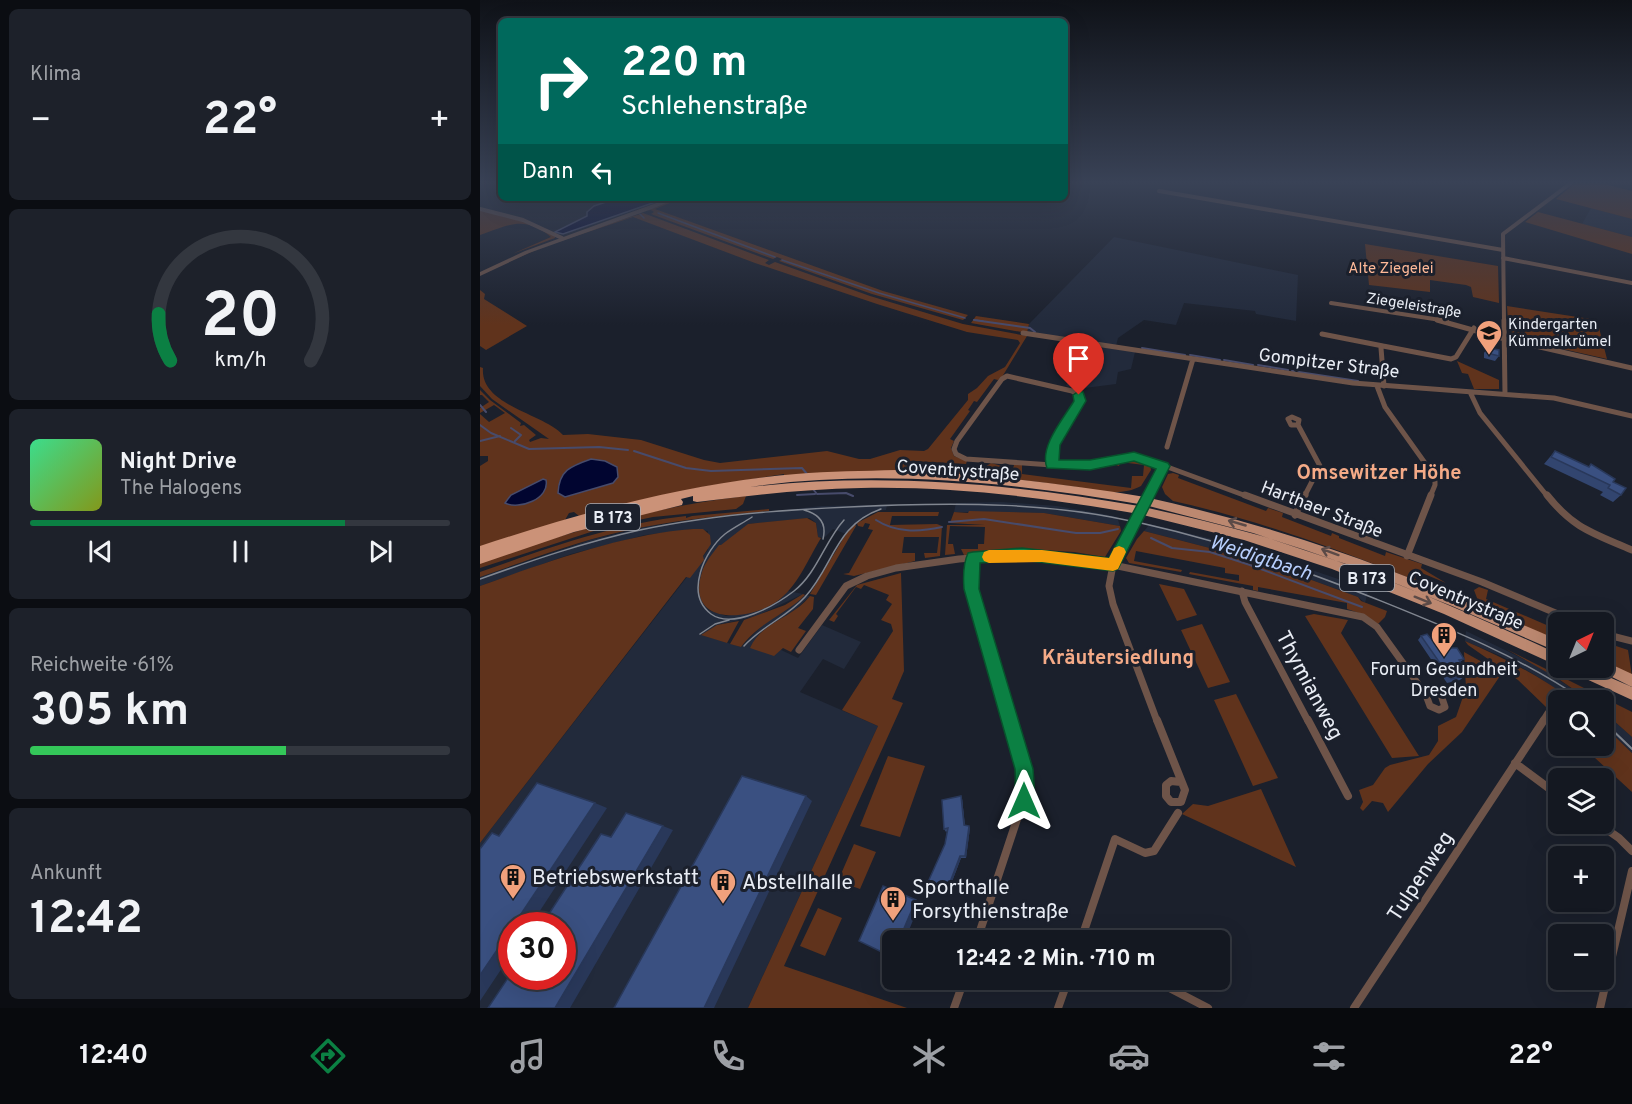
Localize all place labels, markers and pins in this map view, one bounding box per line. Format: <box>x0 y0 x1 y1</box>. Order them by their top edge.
place label: Kindergarten Kümmelkrümel <box>1508 316 1611 352</box>
school or university icon: Kindergarten Kümmelkrümel <box>1474 318 1504 356</box>
pin <box>1053 333 1104 395</box>
building icon: Forum Gesundheit Dresden <box>1429 620 1459 658</box>
place label: Forum Gesundheit Dresden <box>1370 659 1518 703</box>
building icon: Betriebswerkstatt <box>498 862 528 900</box>
place label: Betriebswerkstatt <box>532 865 699 892</box>
building icon: Abstellhalle <box>708 867 738 905</box>
place label: Abstellhalle <box>742 870 853 897</box>
place label: Sporthalle Forsythienstraße <box>912 875 1069 926</box>
building icon: Sporthalle Forsythienstraße <box>878 884 908 922</box>

